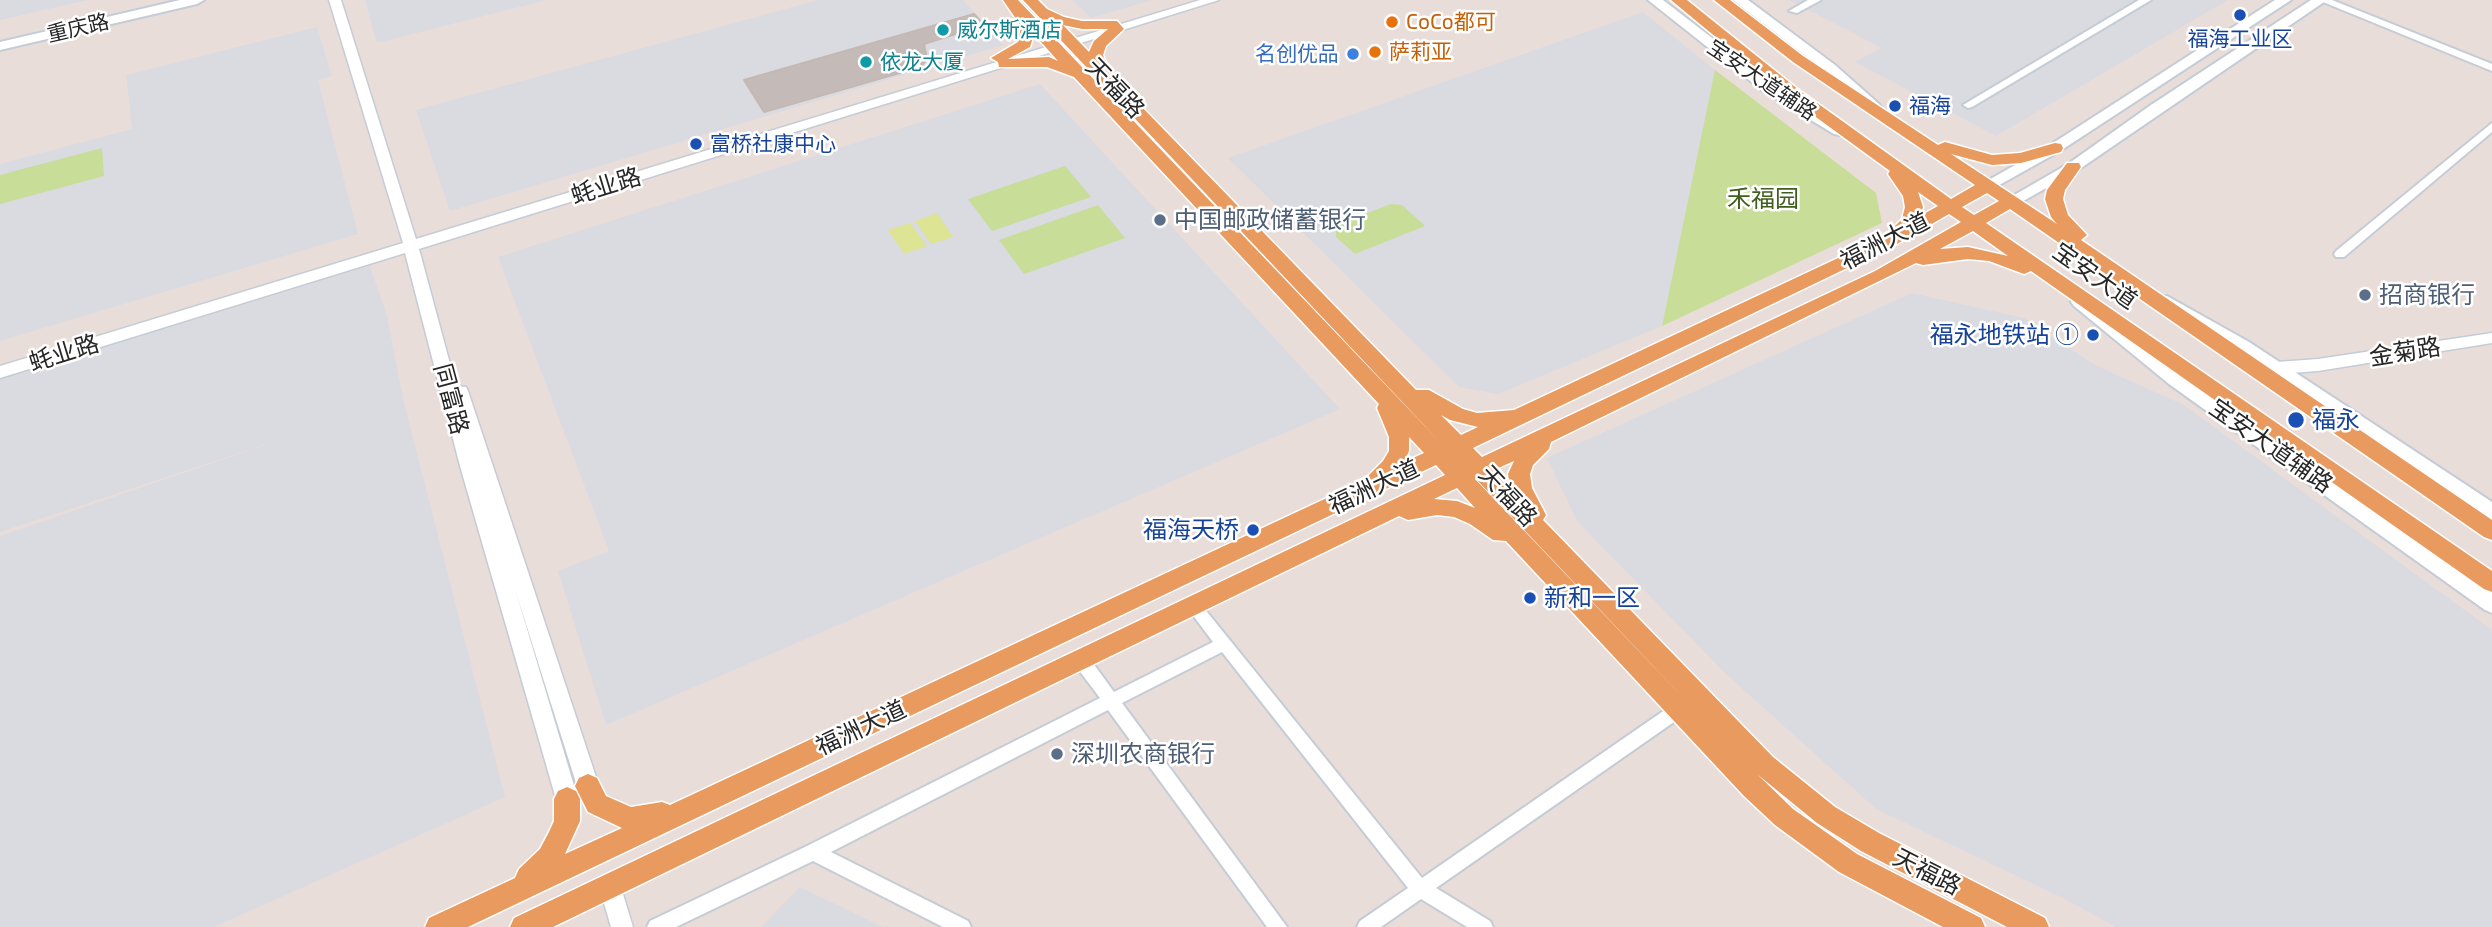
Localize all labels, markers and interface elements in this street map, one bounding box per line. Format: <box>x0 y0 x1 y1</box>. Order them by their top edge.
marker: 福海工业区 <box>2232 7 2248 23</box>
street label: 重庆路 <box>44 9 112 47</box>
place label: CoCo都可 <box>1406 9 1496 35</box>
marker: CoCo都可 <box>1384 14 1400 30</box>
place label: 威尔斯酒店 <box>957 17 1062 43</box>
marker: 威尔斯酒店 <box>935 22 951 38</box>
place label: 福海工业区 <box>2188 26 2292 52</box>
street label: 宝安大道辅路 <box>1703 34 1821 126</box>
place label: 萨莉亚 <box>1389 39 1452 65</box>
place label: 名创优品 <box>1255 41 1339 67</box>
marker: 萨莉亚 <box>1367 44 1383 60</box>
marker: 名创优品 <box>1345 46 1361 62</box>
place label: 依龙大厦 <box>880 49 964 75</box>
street label: 天福路 <box>1080 52 1150 124</box>
marker: 依龙大厦 <box>858 54 874 70</box>
place label: 福海 <box>1909 93 1951 119</box>
marker: 福海 <box>1887 98 1903 114</box>
place label: 富桥社康中心 <box>710 131 836 157</box>
marker: 富桥社康中心 <box>688 136 704 152</box>
street label: 蚝业路 <box>567 162 645 210</box>
park label: 禾福园 <box>1727 185 1799 213</box>
place label: 中国邮政储蓄银行 <box>1174 206 1366 234</box>
street label: 福洲大道 <box>1836 206 1934 276</box>
marker: 中国邮政储蓄银行 <box>1152 212 1168 228</box>
street label: 宝安大道 <box>2047 237 2143 315</box>
place label: 招商银行 <box>2379 281 2475 309</box>
marker: 招商银行 <box>2357 287 2373 303</box>
place label: 福永地铁站 ① <box>1930 321 2079 349</box>
marker: 福永地铁站 ① <box>2085 327 2101 343</box>
street label: 蚝业路 <box>25 329 103 377</box>
street label: 金菊路 <box>2367 332 2443 372</box>
street label: 同富路 <box>428 360 474 438</box>
street label: 宝安大道辅路 <box>2204 393 2338 499</box>
place label: 福永 <box>2312 406 2360 434</box>
marker: 福永 <box>2286 410 2306 430</box>
street label: 福洲大道 <box>1324 454 1424 520</box>
street label: 天福路 <box>1473 460 1543 532</box>
place label: 福海天桥 <box>1143 516 1239 544</box>
marker: 福海天桥 <box>1245 522 1261 538</box>
place label: 新和一区 <box>1544 584 1640 612</box>
marker: 新和一区 <box>1522 590 1538 606</box>
street label: 福洲大道 <box>811 695 911 761</box>
place label: 深圳农商银行 <box>1071 740 1215 768</box>
marker: 深圳农商银行 <box>1049 746 1065 762</box>
street label: 天福路 <box>1888 843 1966 901</box>

